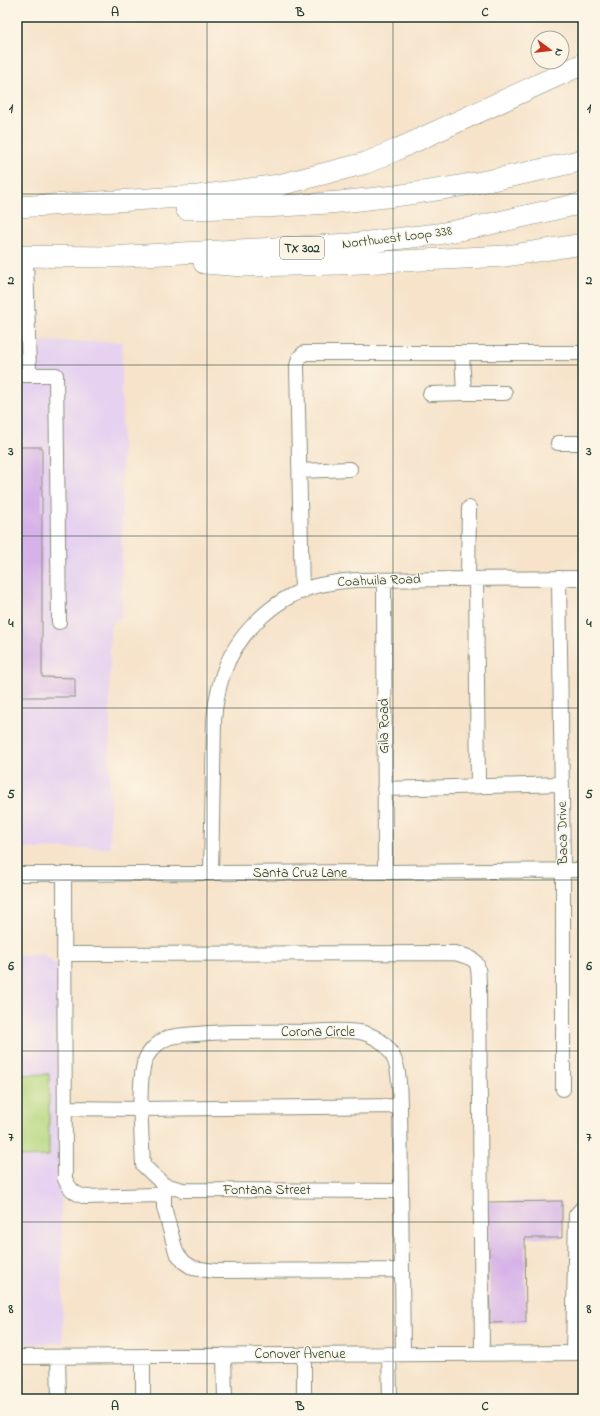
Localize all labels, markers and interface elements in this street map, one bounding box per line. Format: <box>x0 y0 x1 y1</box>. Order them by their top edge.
text: A <box>111 3 119 22</box>
text: B <box>295 3 305 22</box>
text: C <box>481 3 489 22</box>
north arrow <box>530 30 570 70</box>
text: N <box>550 47 567 58</box>
text: 1 <box>9 99 14 118</box>
text: 1 <box>587 99 592 118</box>
street label: Northwest Loop 338 <box>341 221 453 255</box>
road number: TX 302 <box>280 237 324 259</box>
text: 2 <box>7 271 15 290</box>
text: 2 <box>585 271 593 290</box>
text: 3 <box>7 442 14 461</box>
text: 3 <box>585 442 592 461</box>
street label: Coahuila Road <box>337 569 421 593</box>
text: 4 <box>7 614 14 633</box>
text: 4 <box>585 614 592 633</box>
street label: Gila Road <box>374 698 395 754</box>
text: 5 <box>7 785 15 804</box>
text: 5 <box>585 785 593 804</box>
street label: Baca Drive <box>552 800 574 866</box>
street label: Santa Cruz Lane <box>253 863 348 884</box>
text: 6 <box>7 957 14 976</box>
text: 6 <box>585 957 592 976</box>
street label: Corona Circle <box>281 1022 356 1043</box>
text: 7 <box>8 1128 14 1147</box>
text: 7 <box>586 1128 592 1147</box>
street label: Fontana Street <box>222 1180 311 1201</box>
text: 8 <box>8 1300 14 1319</box>
text: 8 <box>586 1300 592 1319</box>
street label: Conover Avenue <box>255 1344 346 1365</box>
text: A <box>111 1397 119 1416</box>
text: B <box>295 1397 305 1416</box>
text: C <box>481 1397 489 1416</box>

